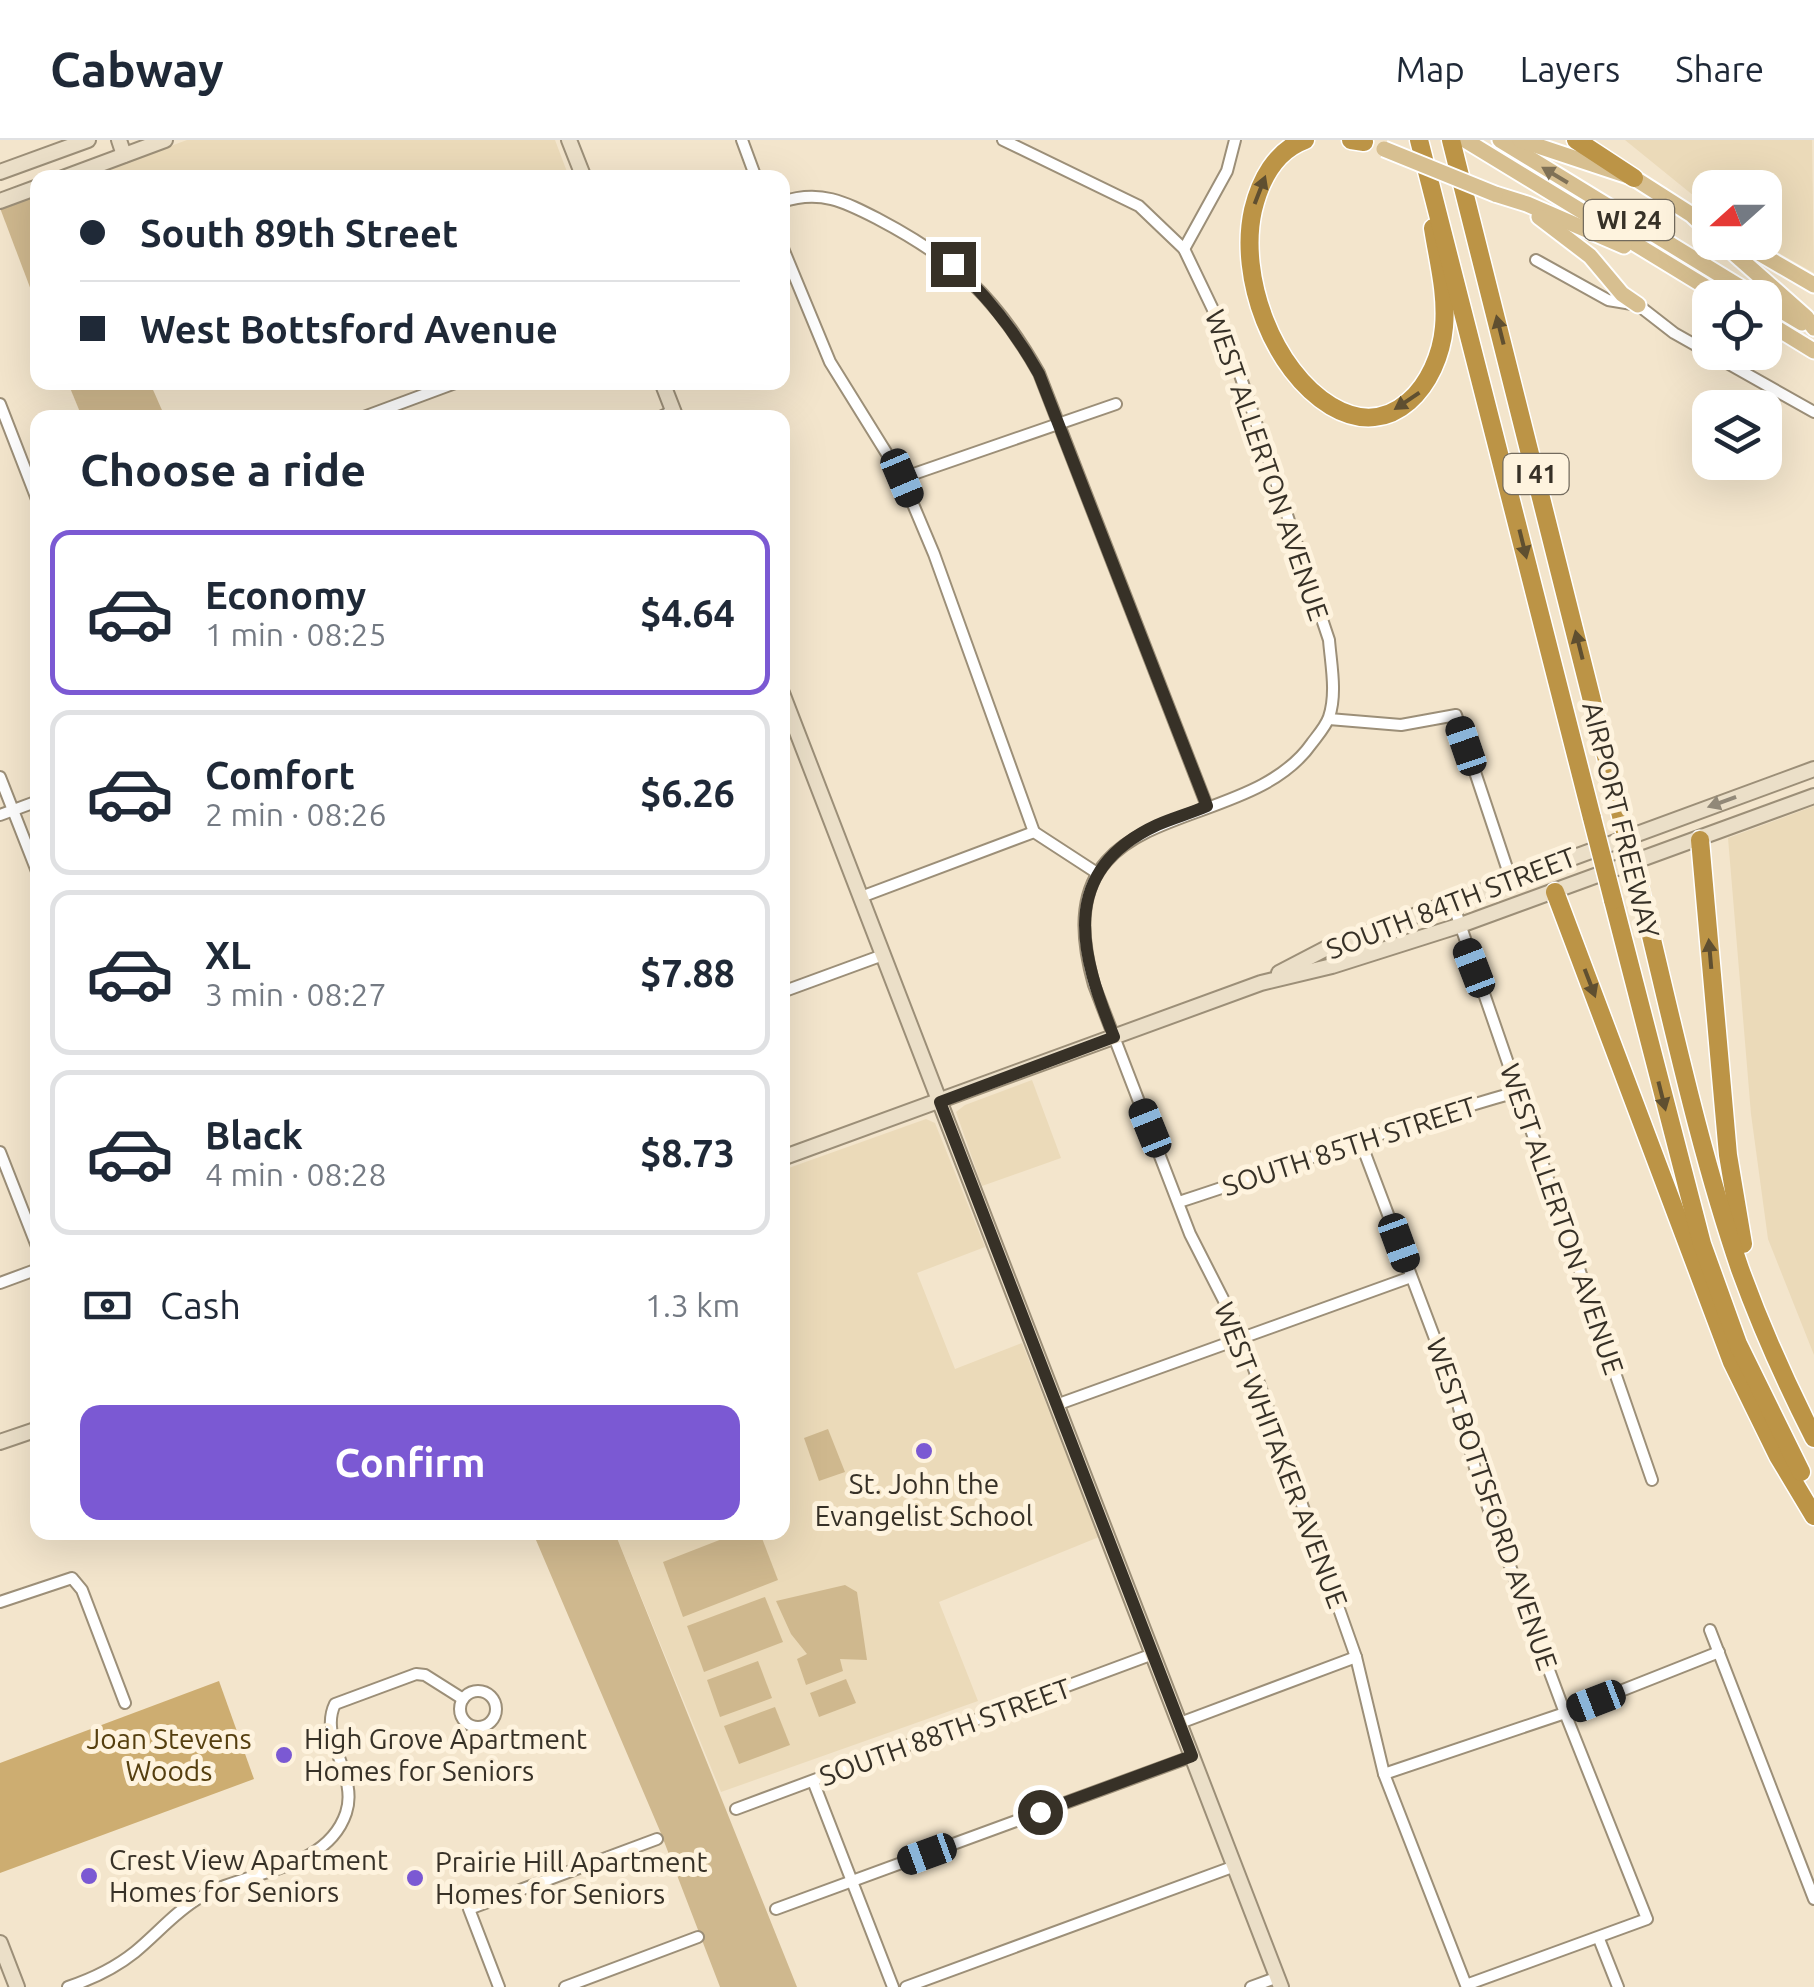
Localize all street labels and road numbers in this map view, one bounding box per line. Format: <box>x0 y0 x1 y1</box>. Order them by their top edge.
road number: WI 24 <box>1584 200 1674 240</box>
street label: WEST ALLERTON AVENUE <box>1200 306 1335 624</box>
road number: I 41 <box>1504 454 1568 494</box>
street label: AIRPORT FREEWAY <box>1577 699 1666 941</box>
street label: SOUTH 84TH STREET <box>1322 840 1580 964</box>
street label: WEST ALLERTON AVENUE <box>1495 1060 1630 1378</box>
street label: SOUTH 85TH STREET <box>1218 1090 1480 1201</box>
street label: WEST WHITAKER AVENUE <box>1209 1298 1354 1612</box>
street label: WEST BOTTSFORD AVENUE <box>1421 1334 1564 1674</box>
street label: SOUTH 88TH STREET <box>815 1672 1075 1791</box>

